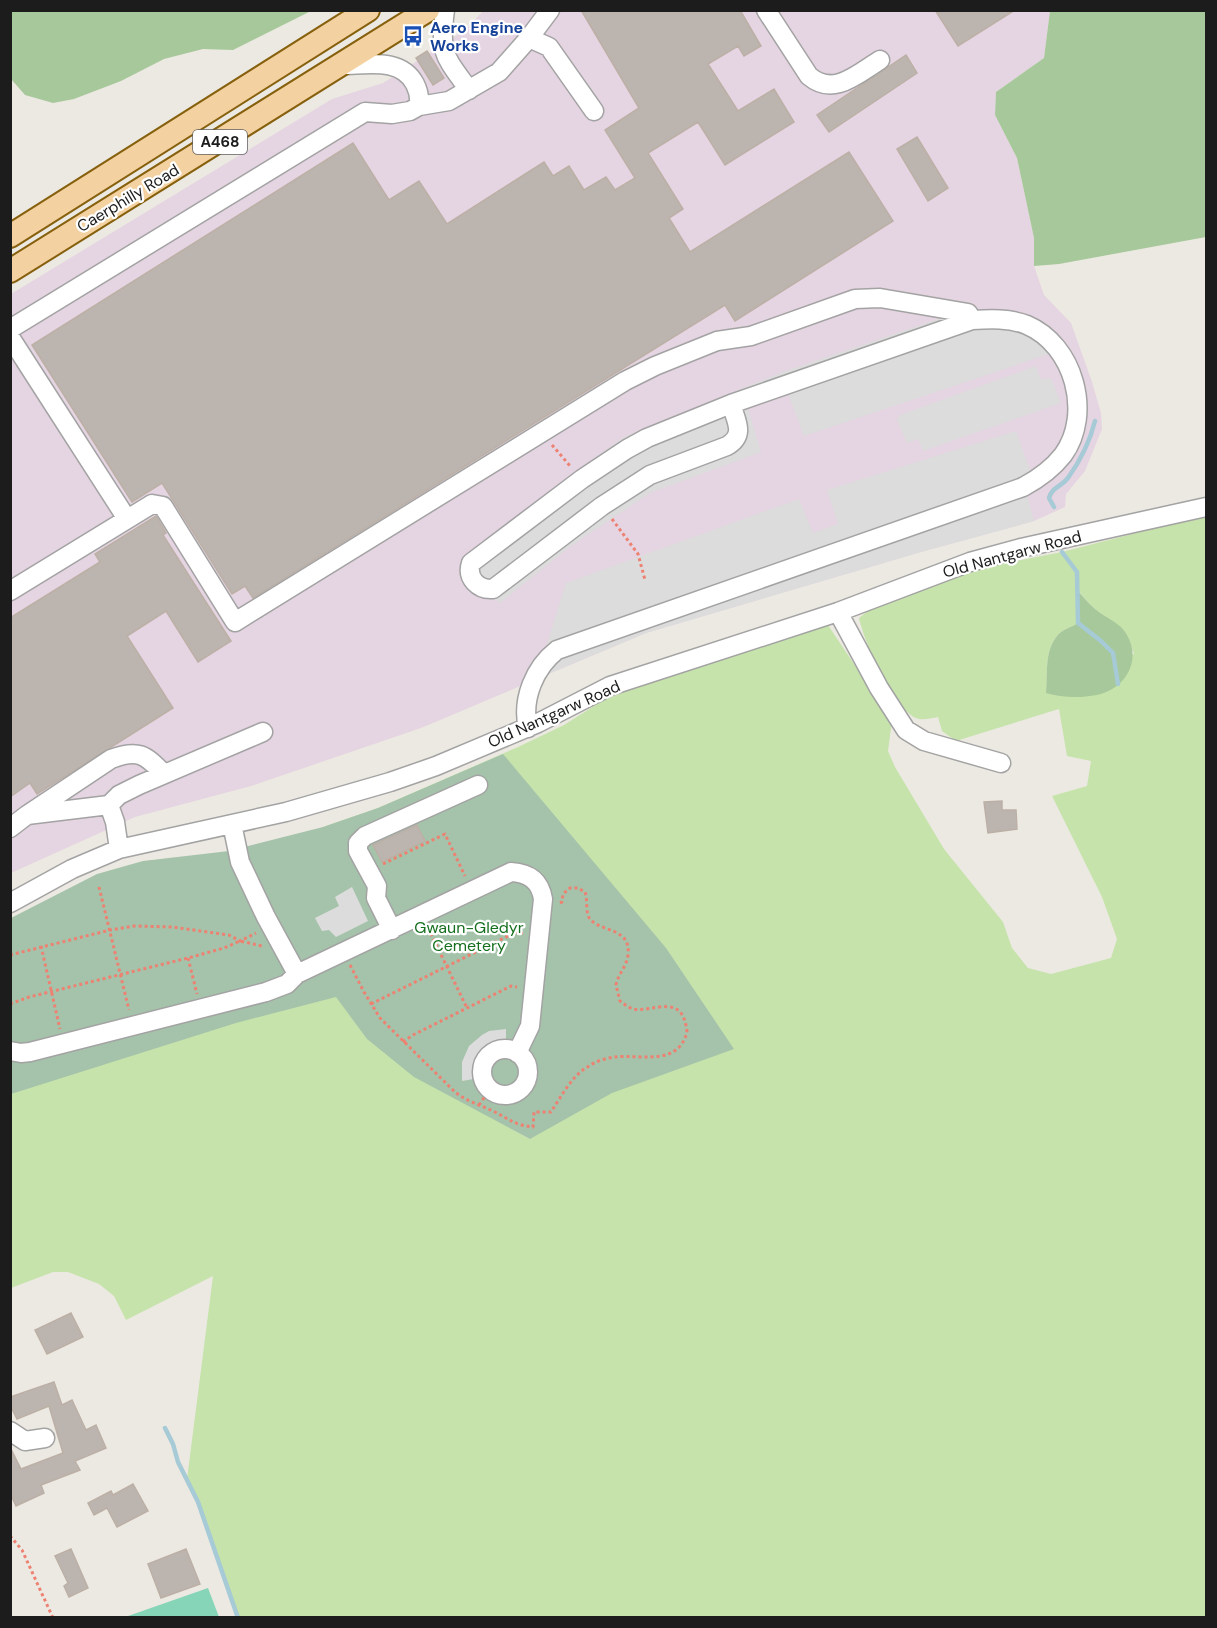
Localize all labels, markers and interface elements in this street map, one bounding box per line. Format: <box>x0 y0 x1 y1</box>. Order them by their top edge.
place label: Aero Engine Works <box>430 17 523 56</box>
bus stop icon: Aero Engine Works <box>401 24 425 48</box>
road number: A468 <box>193 130 247 154</box>
street label: Caerphilly Road <box>73 159 183 237</box>
street label: Old Nantgarw Road <box>940 525 1084 583</box>
street label: Old Nantgarw Road <box>485 675 623 753</box>
park label: Gwaun-Gledyr Cemetery <box>414 917 524 956</box>

